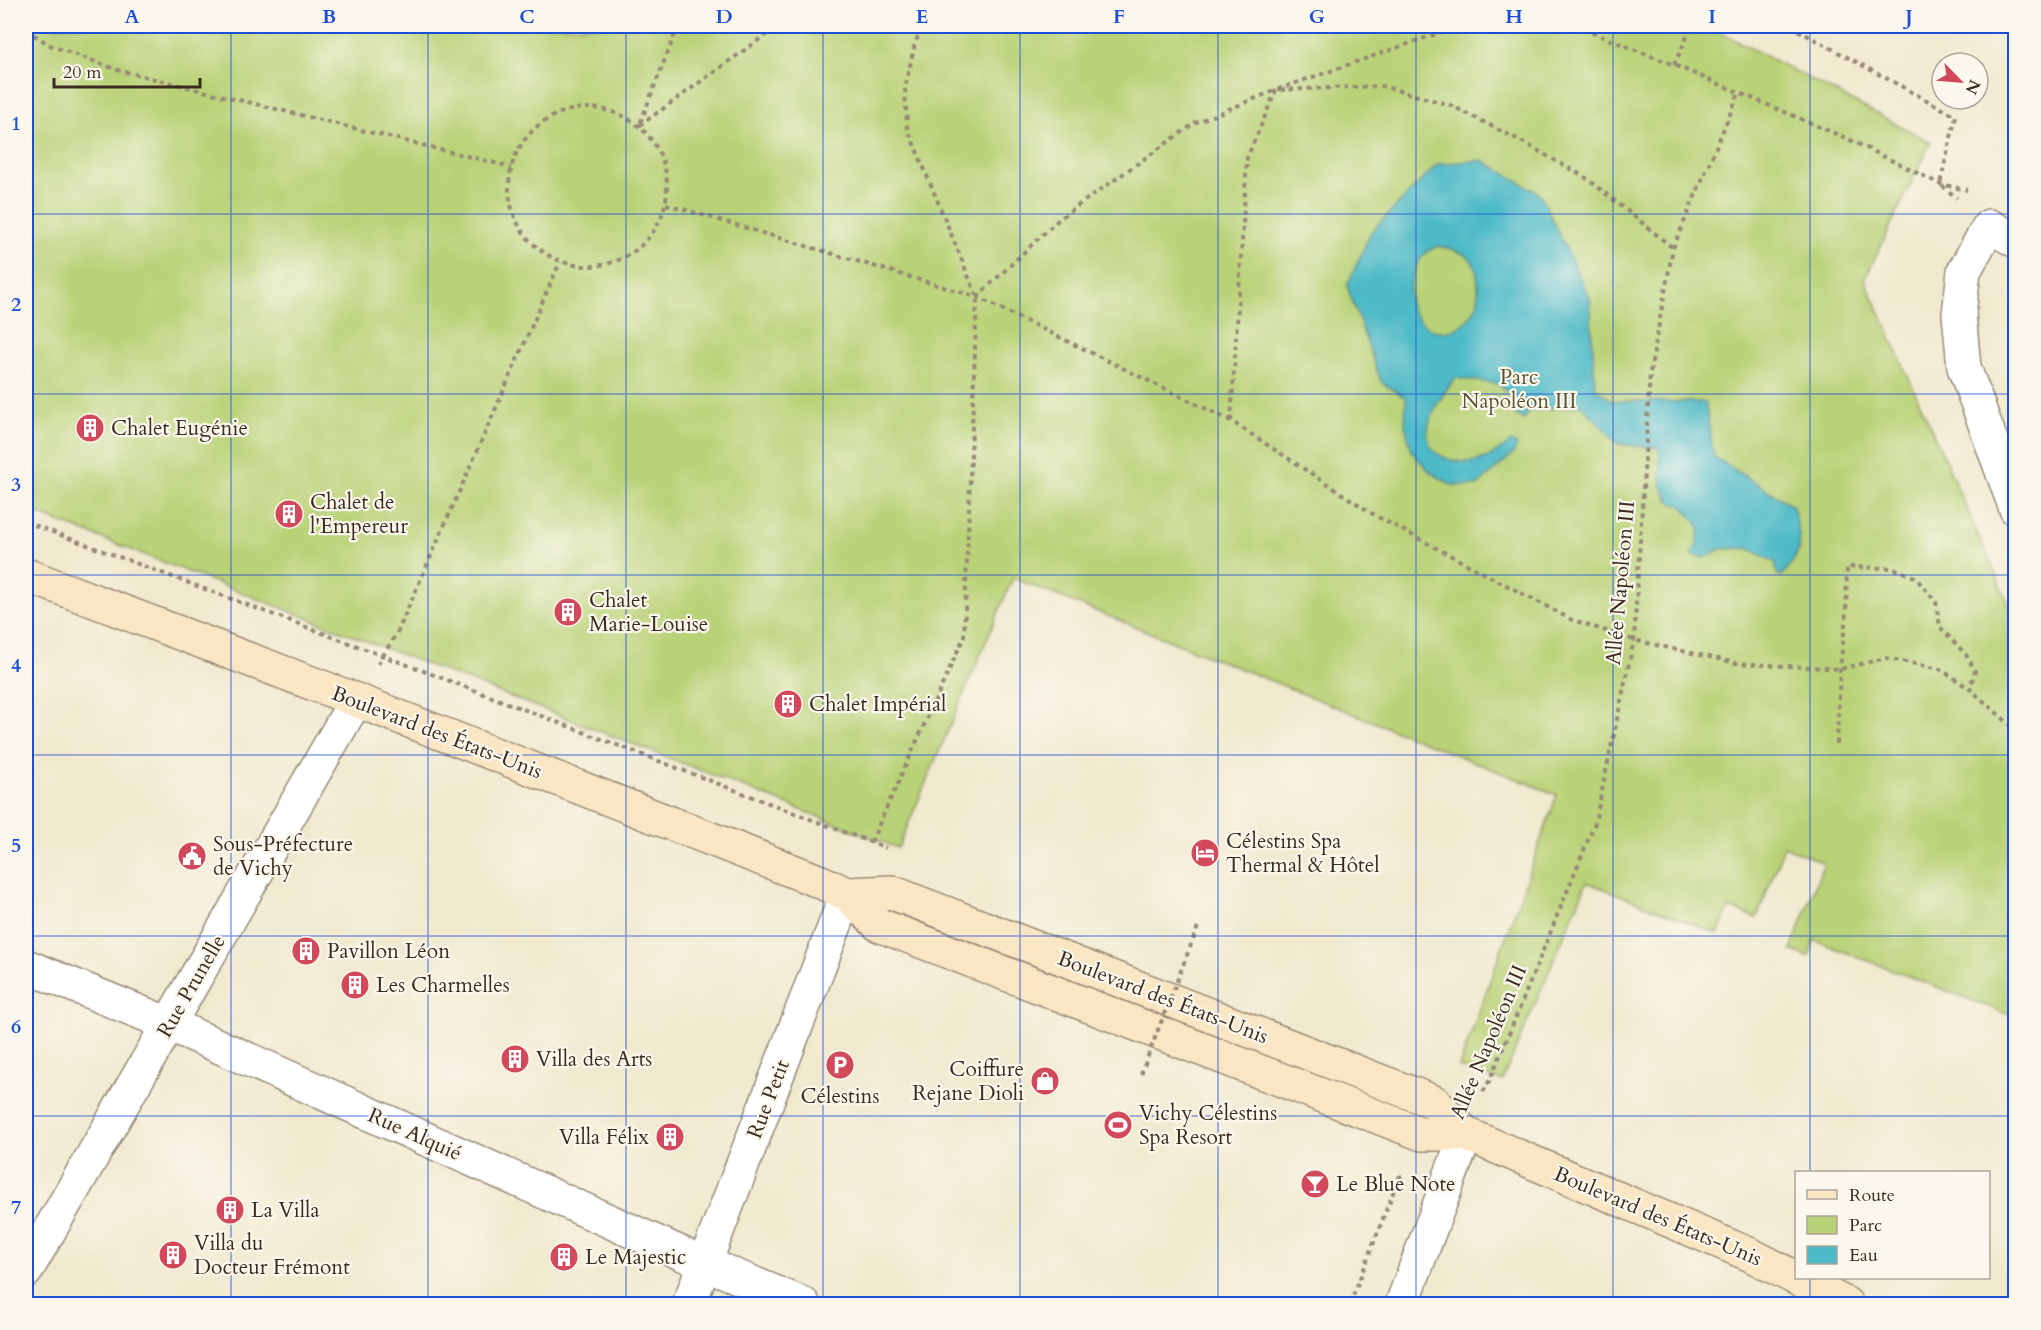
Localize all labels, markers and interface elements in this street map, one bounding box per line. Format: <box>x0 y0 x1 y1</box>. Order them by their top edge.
text: A <box>124 3 140 30</box>
text: B <box>322 3 336 30</box>
text: C <box>519 3 535 30</box>
text: D <box>715 3 733 30</box>
text: E <box>916 3 928 30</box>
text: F <box>1113 3 1125 30</box>
text: G <box>1309 3 1325 30</box>
text: H <box>1505 3 1523 30</box>
text: I <box>1708 3 1716 30</box>
text: J <box>1902 3 1913 30</box>
scale bar <box>54 51 200 89</box>
north arrow <box>1930 51 1990 111</box>
text: 20 m <box>63 60 102 85</box>
text: N <box>1960 76 1986 98</box>
text: 1 <box>11 110 21 137</box>
text: 2 <box>11 291 21 318</box>
park label: Parc Napoléon III <box>1462 363 1576 416</box>
building icon: Chalet Eugénie <box>74 412 106 444</box>
place label: Chalet Eugénie <box>111 414 248 443</box>
text: 3 <box>11 471 21 498</box>
place label: Chalet de l'Empereur <box>310 488 408 541</box>
building icon: Chalet de l'Empereur <box>273 498 305 530</box>
street label: Allée Napoléon III <box>1599 500 1642 667</box>
place label: Chalet Marie-Louise <box>589 586 708 639</box>
building icon: Chalet Marie-Louise <box>552 596 584 628</box>
text: 4 <box>11 652 21 679</box>
street label: Boulevard des États-Unis <box>327 679 546 786</box>
building icon: Chalet Impérial <box>772 688 804 720</box>
place label: Chalet Impérial <box>809 690 946 719</box>
place label: Célestins Spa Thermal & Hôtel <box>1226 827 1380 880</box>
place label: Sous-Préfecture de Vichy <box>213 830 353 883</box>
text: 5 <box>11 832 21 859</box>
hotel icon: Célestins Spa Thermal & Hôtel <box>1189 837 1221 869</box>
public building icon: Sous-Préfecture de Vichy <box>176 840 208 872</box>
street label: Rue Prunelle <box>150 929 233 1043</box>
building icon: Pavillon Léon <box>290 935 322 967</box>
place label: Pavillon Léon <box>327 937 450 966</box>
street label: Boulevard des États-Unis <box>1053 944 1272 1051</box>
street label: Allée Napoléon III <box>1443 961 1534 1124</box>
building icon: Les Charmelles <box>339 969 371 1001</box>
place label: Les Charmelles <box>376 971 510 1000</box>
text: 6 <box>11 1013 21 1040</box>
building icon: Villa des Arts <box>499 1043 531 1075</box>
place label: Villa des Arts <box>536 1045 652 1074</box>
parking icon: Célestins <box>824 1049 856 1081</box>
street label: Rue Petit <box>740 1055 797 1143</box>
place label: Coiffure Rejane Dioli <box>912 1055 1024 1108</box>
shop icon: Coiffure Rejane Dioli <box>1029 1065 1061 1097</box>
place label: Célestins <box>801 1082 880 1111</box>
place label: Vichy Célestins Spa Resort <box>1139 1099 1277 1152</box>
street label: Rue Alquié <box>363 1101 466 1168</box>
sports icon: Vichy Célestins Spa Resort <box>1102 1109 1134 1141</box>
building icon: Villa Félix <box>654 1121 686 1153</box>
place label: Villa Félix <box>559 1123 650 1152</box>
street label: Boulevard des États-Unis <box>1549 1159 1766 1273</box>
bar icon: Le Blue Note <box>1299 1168 1331 1200</box>
place label: Le Blue Note <box>1336 1170 1456 1199</box>
legend <box>1795 1171 1990 1279</box>
text: Route <box>1849 1183 1895 1208</box>
text: 7 <box>11 1194 21 1221</box>
building icon: La Villa <box>214 1194 246 1226</box>
place label: La Villa <box>251 1196 320 1225</box>
text: Parc <box>1849 1213 1882 1238</box>
place label: Villa du Docteur Frémont <box>194 1229 350 1282</box>
building icon: Villa du Docteur Frémont <box>157 1239 189 1271</box>
building icon: Le Majestic <box>548 1241 580 1273</box>
place label: Le Majestic <box>585 1243 686 1272</box>
text: Eau <box>1849 1243 1878 1268</box>

